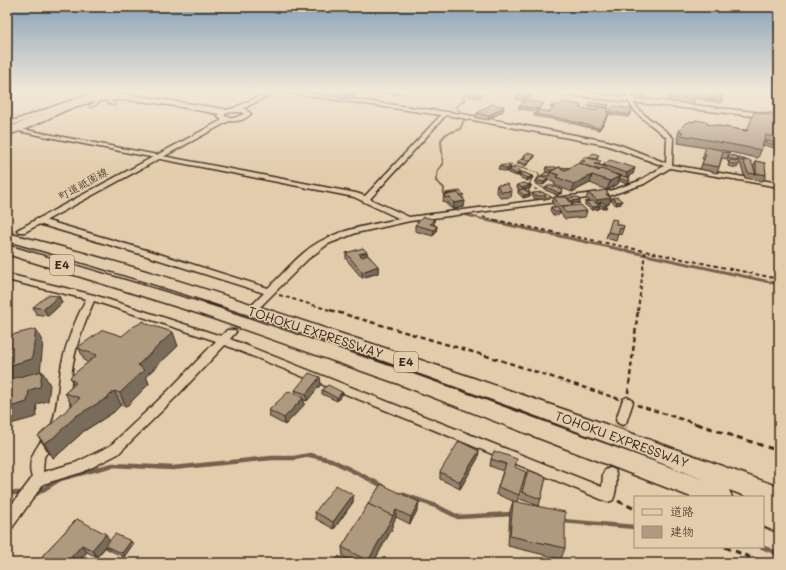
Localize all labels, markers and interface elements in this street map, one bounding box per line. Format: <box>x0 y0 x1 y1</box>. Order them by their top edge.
street label: 町道祗園線 <box>55 164 110 203</box>
road number: E4 <box>50 255 74 275</box>
street label: TOHOKU EXPRESSWAY <box>246 302 386 361</box>
road number: E4 <box>394 352 418 372</box>
street label: TOHOKU EXPRESSWAY <box>553 406 691 471</box>
legend <box>634 496 764 548</box>
text: 道路 <box>670 503 694 519</box>
text: 建物 <box>670 523 694 539</box>

